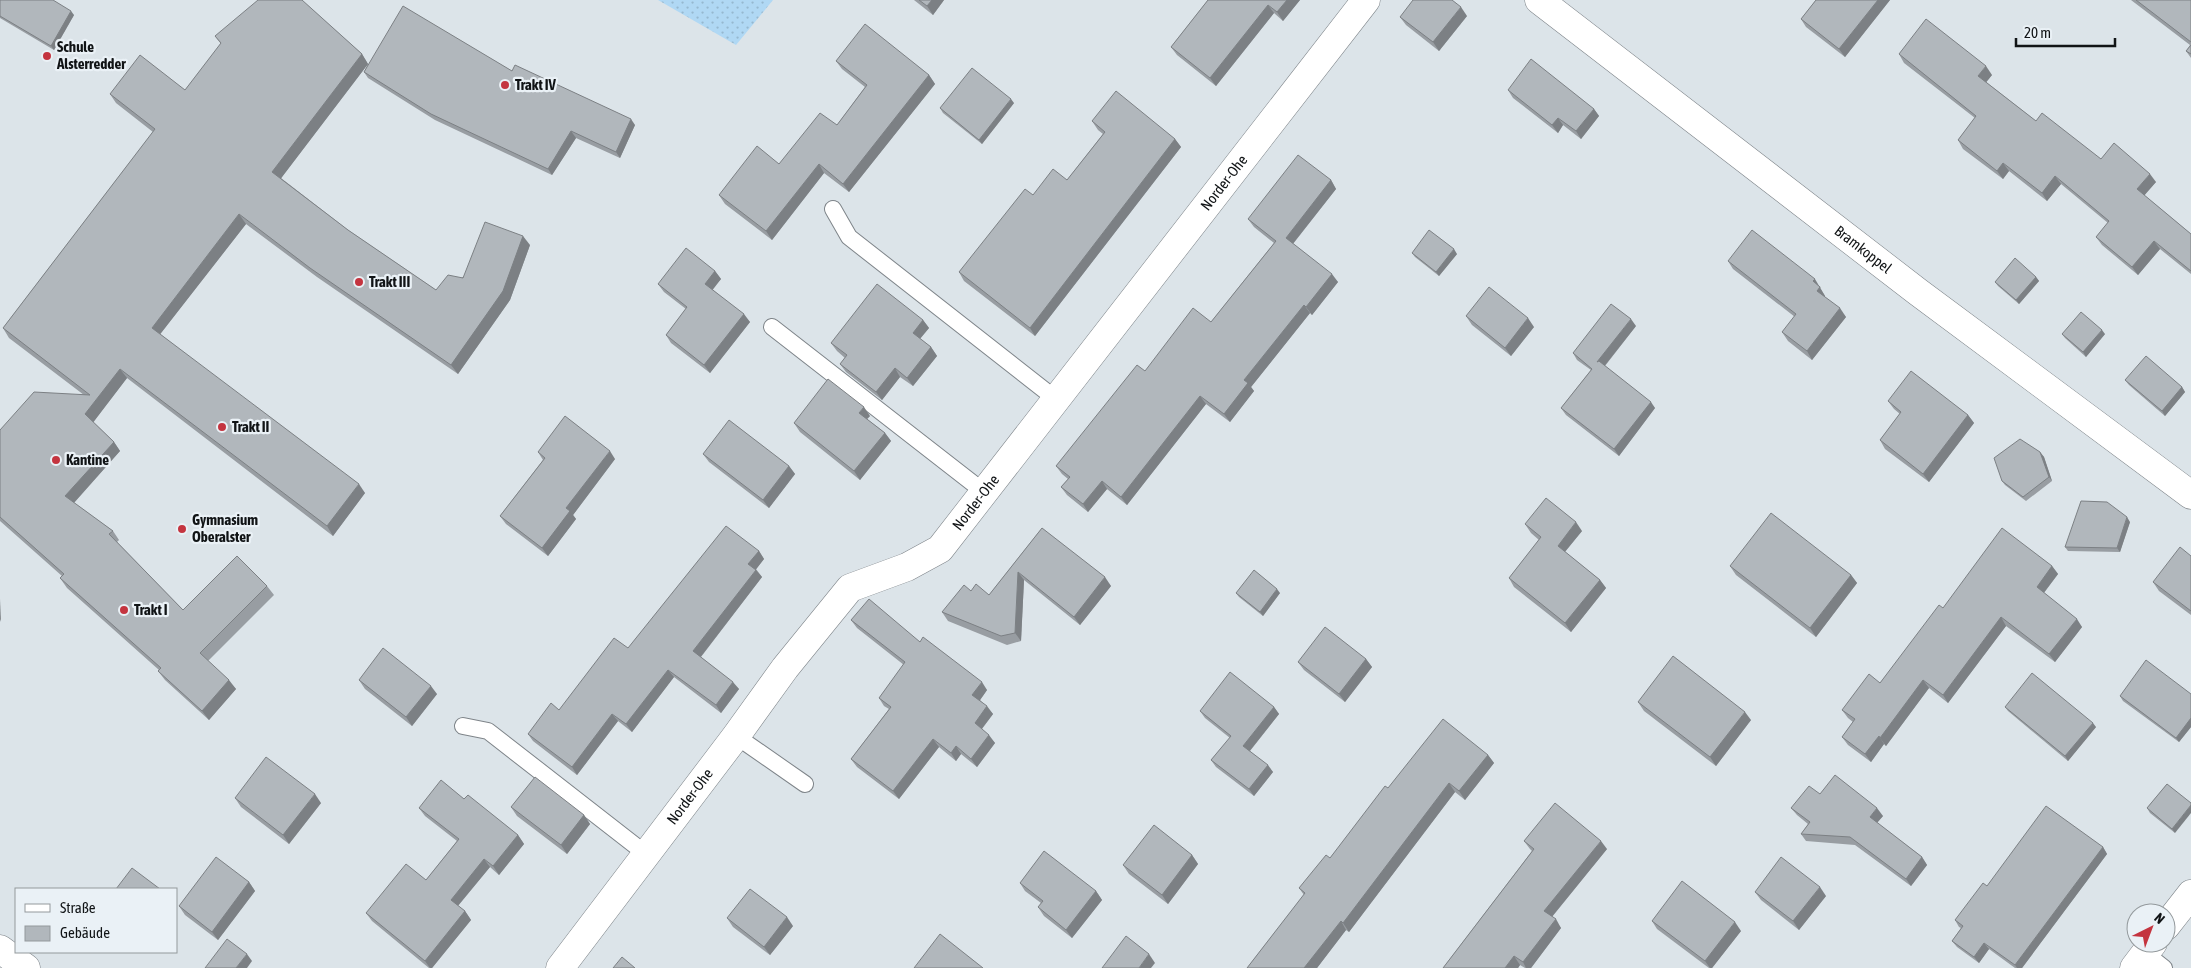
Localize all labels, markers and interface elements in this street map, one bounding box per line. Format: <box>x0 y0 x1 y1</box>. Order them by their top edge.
scale bar <box>2016 15 2115 47</box>
text: 20 m <box>2024 24 2051 41</box>
place label: Schule Alsterredder <box>56 38 126 72</box>
marker: Schule Alsterredder <box>41 50 53 62</box>
place label: Trakt IV <box>515 76 557 93</box>
marker: Trakt IV <box>499 79 511 91</box>
street label: Norder-Ohe <box>1197 151 1251 213</box>
street label: Bramkoppel <box>1831 222 1895 277</box>
place label: Trakt III <box>369 273 410 290</box>
marker: Trakt III <box>353 276 365 288</box>
place label: Trakt II <box>232 418 270 435</box>
marker: Trakt II <box>216 421 228 433</box>
place label: Kantine <box>66 451 109 468</box>
marker: Kantine <box>50 454 62 466</box>
street label: Norder-Ohe <box>949 471 1002 533</box>
place label: Gymnasium Oberalster <box>192 511 258 545</box>
marker: Gymnasium Oberalster <box>176 523 188 535</box>
place label: Trakt I <box>134 601 168 618</box>
marker: Trakt I <box>118 604 130 616</box>
street label: Norder-Ohe <box>663 765 716 828</box>
legend <box>15 888 178 953</box>
text: Straße <box>60 899 96 916</box>
north arrow <box>2126 903 2176 953</box>
text: N <box>2151 910 2168 927</box>
text: Gebäude <box>60 924 110 941</box>

